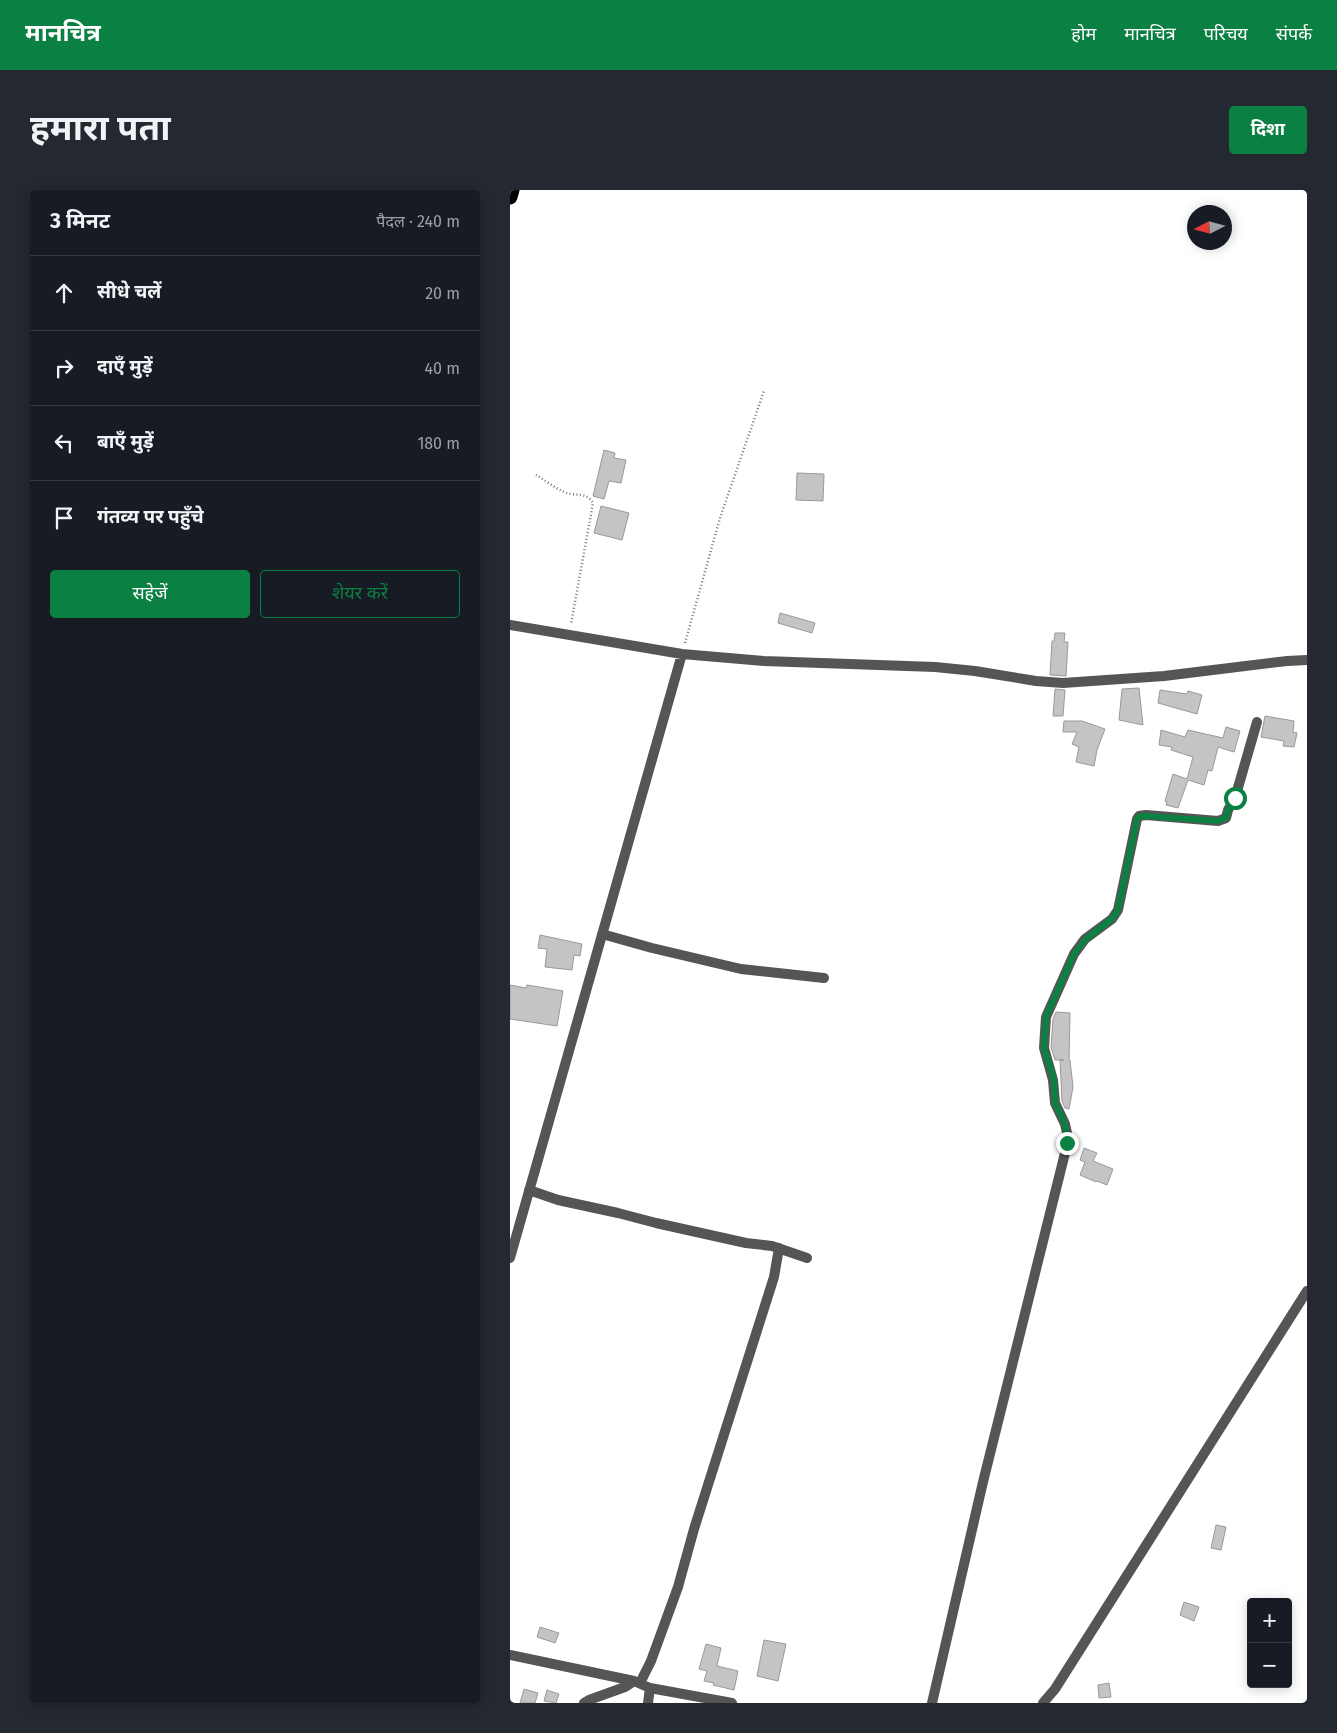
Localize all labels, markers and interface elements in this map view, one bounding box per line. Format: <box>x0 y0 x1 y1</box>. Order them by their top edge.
text: मानचित्र <box>25 19 101 47</box>
text: होम <box>1071 23 1096 45</box>
text: मानचित्र <box>1124 23 1176 45</box>
text: परिचय <box>1204 23 1248 45</box>
text: संपर्क <box>1276 23 1312 45</box>
button: दिशा <box>1229 106 1307 154</box>
text: हमारा पता <box>30 107 170 149</box>
north arrow <box>1187 205 1232 250</box>
text: 3 मिनट <box>50 208 110 234</box>
text: पैदल · 240 m <box>376 212 460 231</box>
icon: ahead <box>50 279 78 307</box>
text: सीधे चलें <box>97 280 161 303</box>
text: 20 m <box>425 284 460 303</box>
icon: right <box>50 354 78 382</box>
text: दाएँ मुड़ें <box>97 355 153 378</box>
text: 40 m <box>425 359 460 378</box>
icon: left <box>50 429 78 457</box>
text: बाएँ मुड़ें <box>97 430 154 453</box>
text: 180 m <box>417 434 460 453</box>
icon: arrive <box>50 504 78 532</box>
text: गंतव्य पर पहुँचे <box>97 505 204 528</box>
button: सहेजें <box>50 570 250 618</box>
button: शेयर करें <box>260 570 460 618</box>
route start <box>1224 787 1247 810</box>
route end <box>1056 1132 1079 1155</box>
map controls <box>1247 1598 1292 1688</box>
button: + <box>1247 1598 1292 1643</box>
button: − <box>1247 1643 1292 1688</box>

